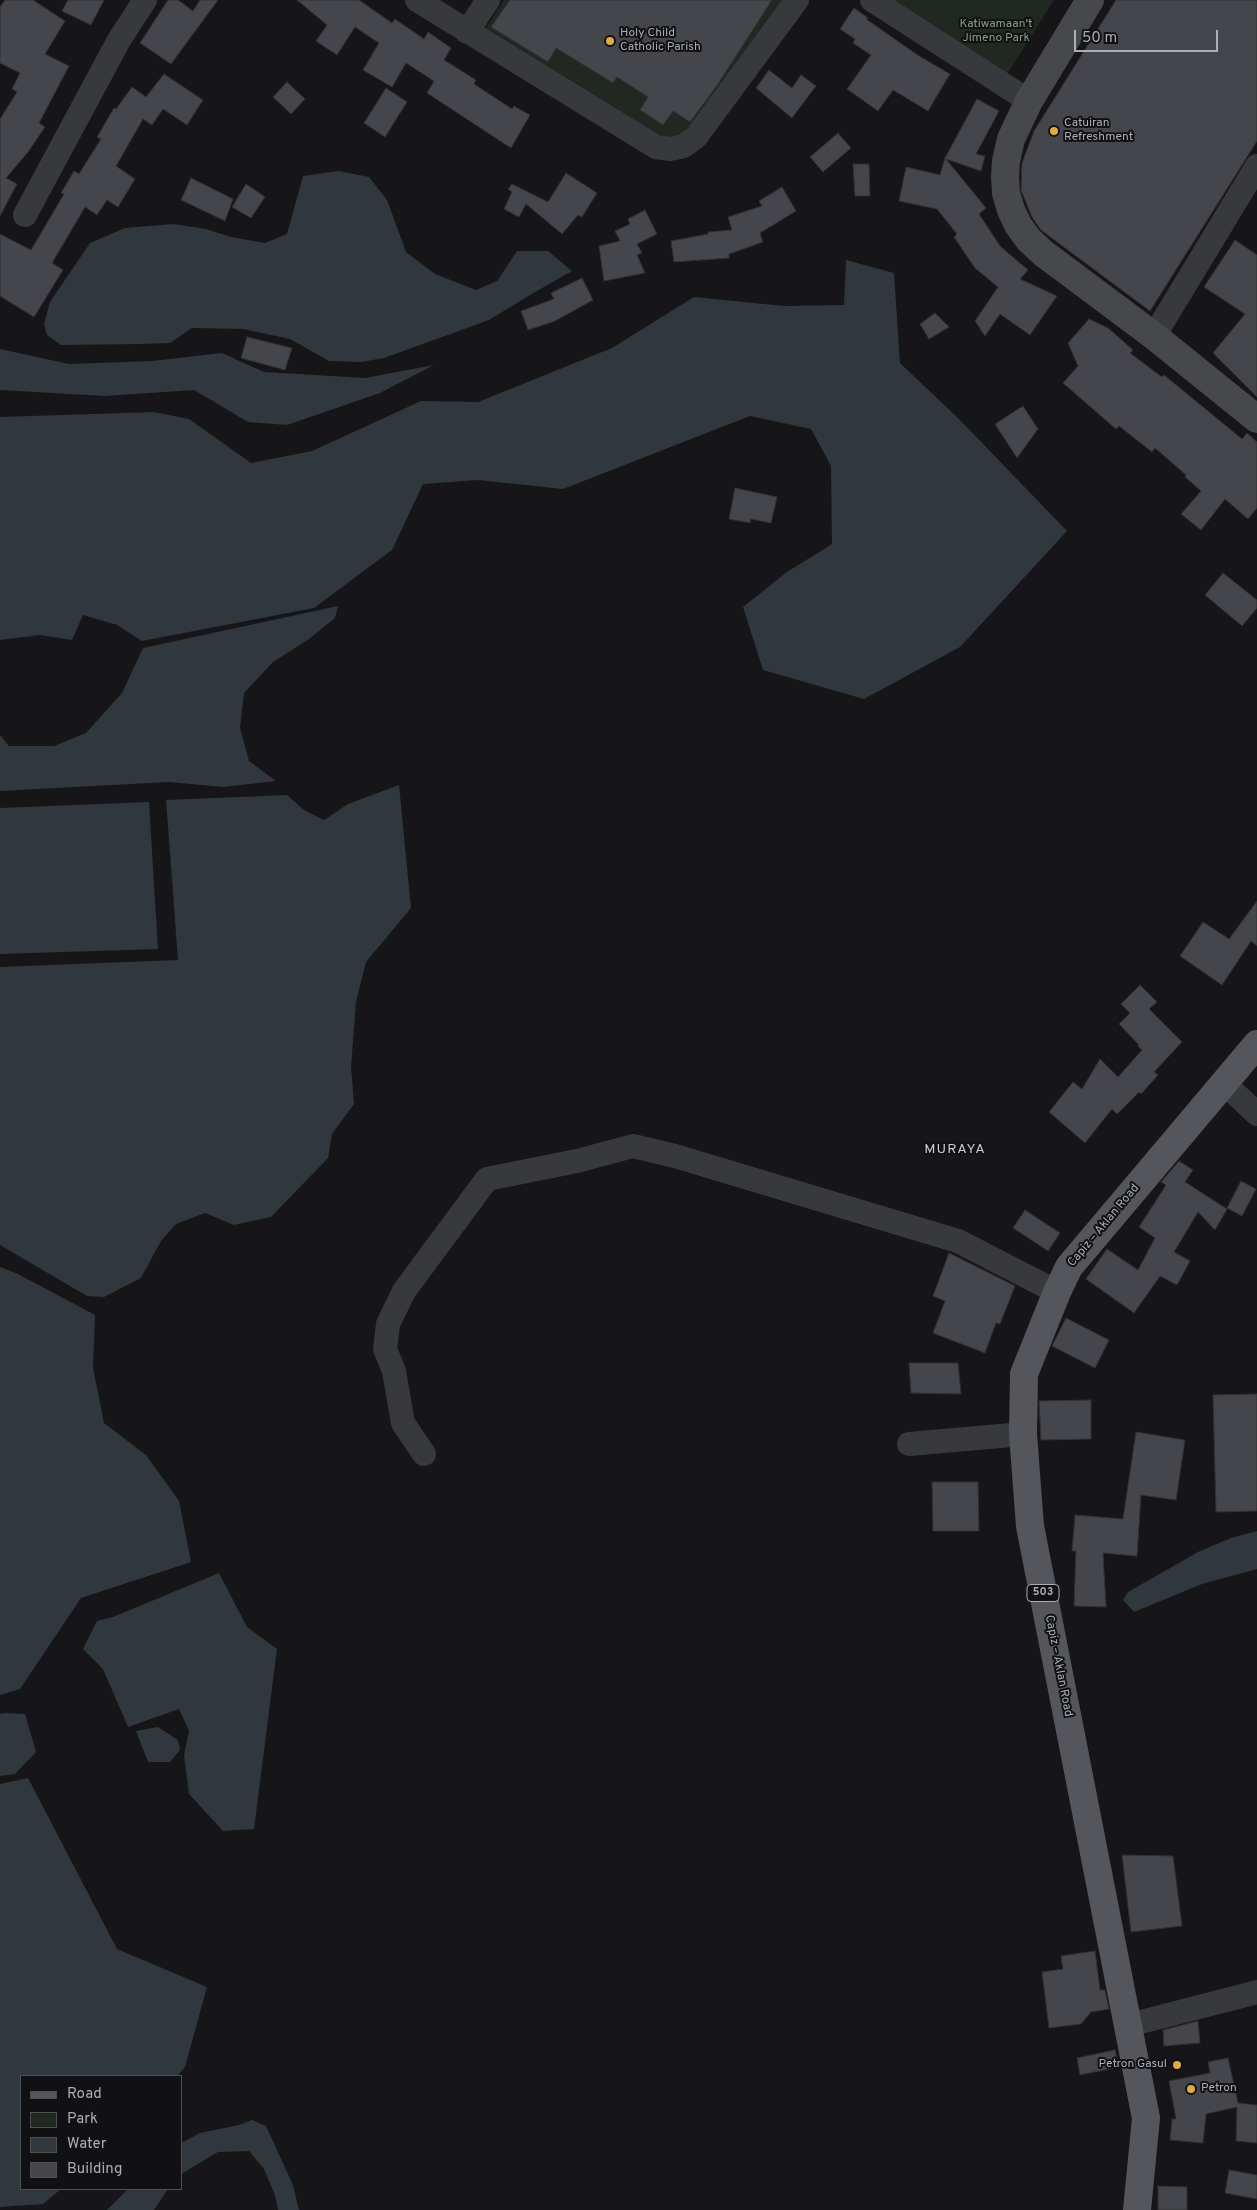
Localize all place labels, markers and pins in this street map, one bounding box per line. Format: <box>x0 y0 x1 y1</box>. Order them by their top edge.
place label: Holy Child Catholic Parish <box>620 27 701 55</box>
marker: Holy Child Catholic Parish <box>604 35 616 47</box>
place label: Catuiran Refreshment <box>1064 117 1133 145</box>
marker: Catuiran Refreshment <box>1048 125 1060 137</box>
place label: Petron Gasul <box>1098 2058 1167 2072</box>
marker: Petron Gasul <box>1171 2059 1183 2071</box>
place label: Petron <box>1201 2082 1237 2096</box>
marker: Petron <box>1185 2083 1197 2095</box>

